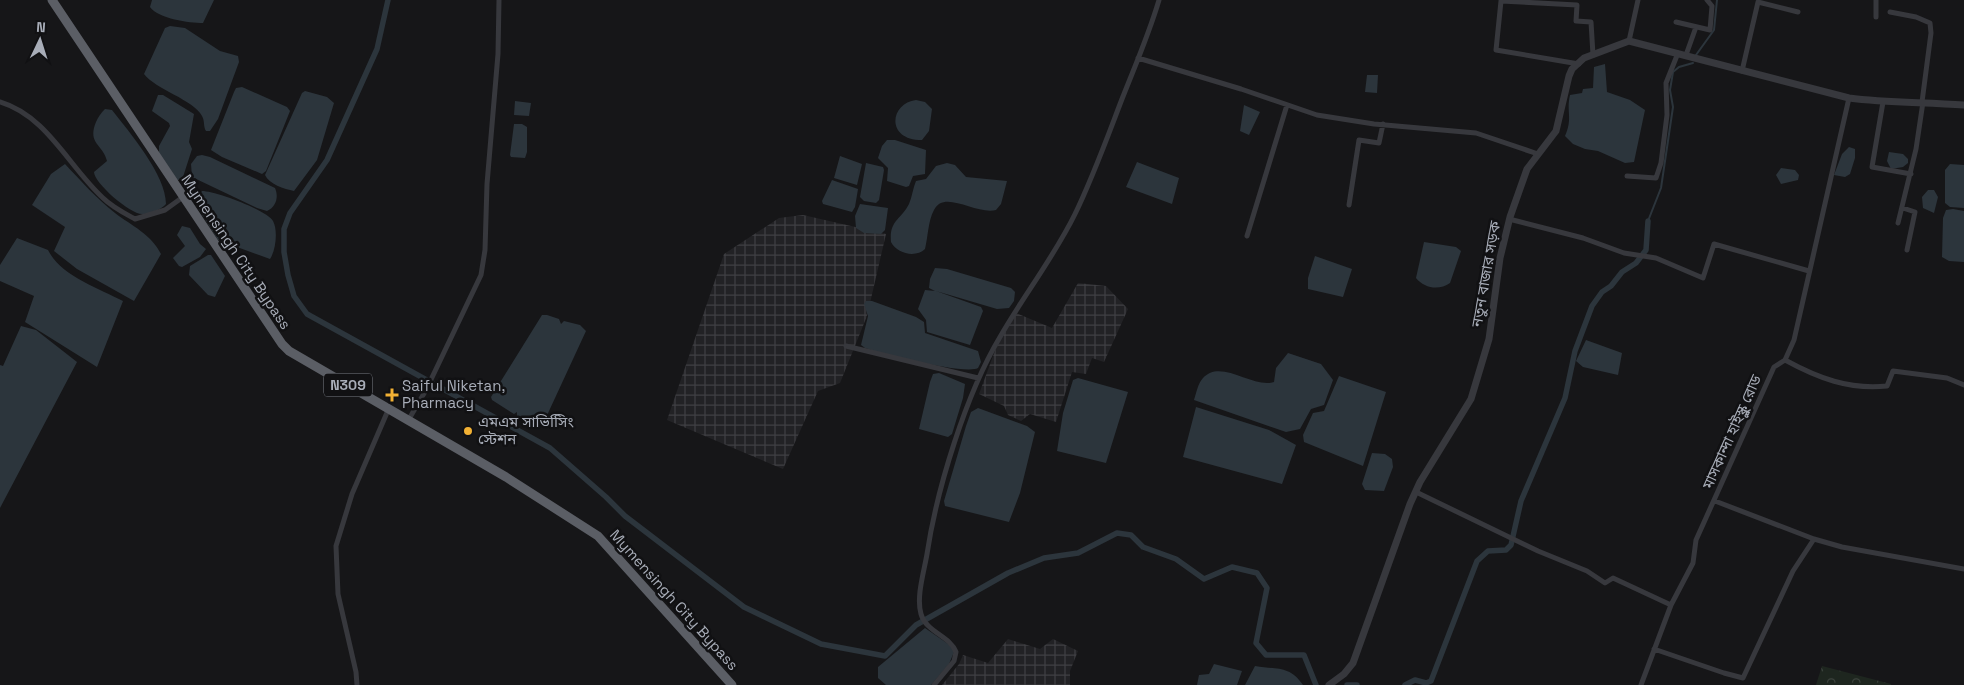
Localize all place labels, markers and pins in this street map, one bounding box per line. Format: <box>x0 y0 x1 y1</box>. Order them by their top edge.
place label: Saiful Niketan, Pharmacy <box>402 376 505 412</box>
marker: Saiful Niketan, Pharmacy <box>386 389 398 401</box>
place label: এমএম সাভ‌িসি‌িং স্ট‌েশন <box>478 412 574 448</box>
marker: এমএম সাভ‌িসি‌িং স্ট‌েশন <box>462 425 474 437</box>

